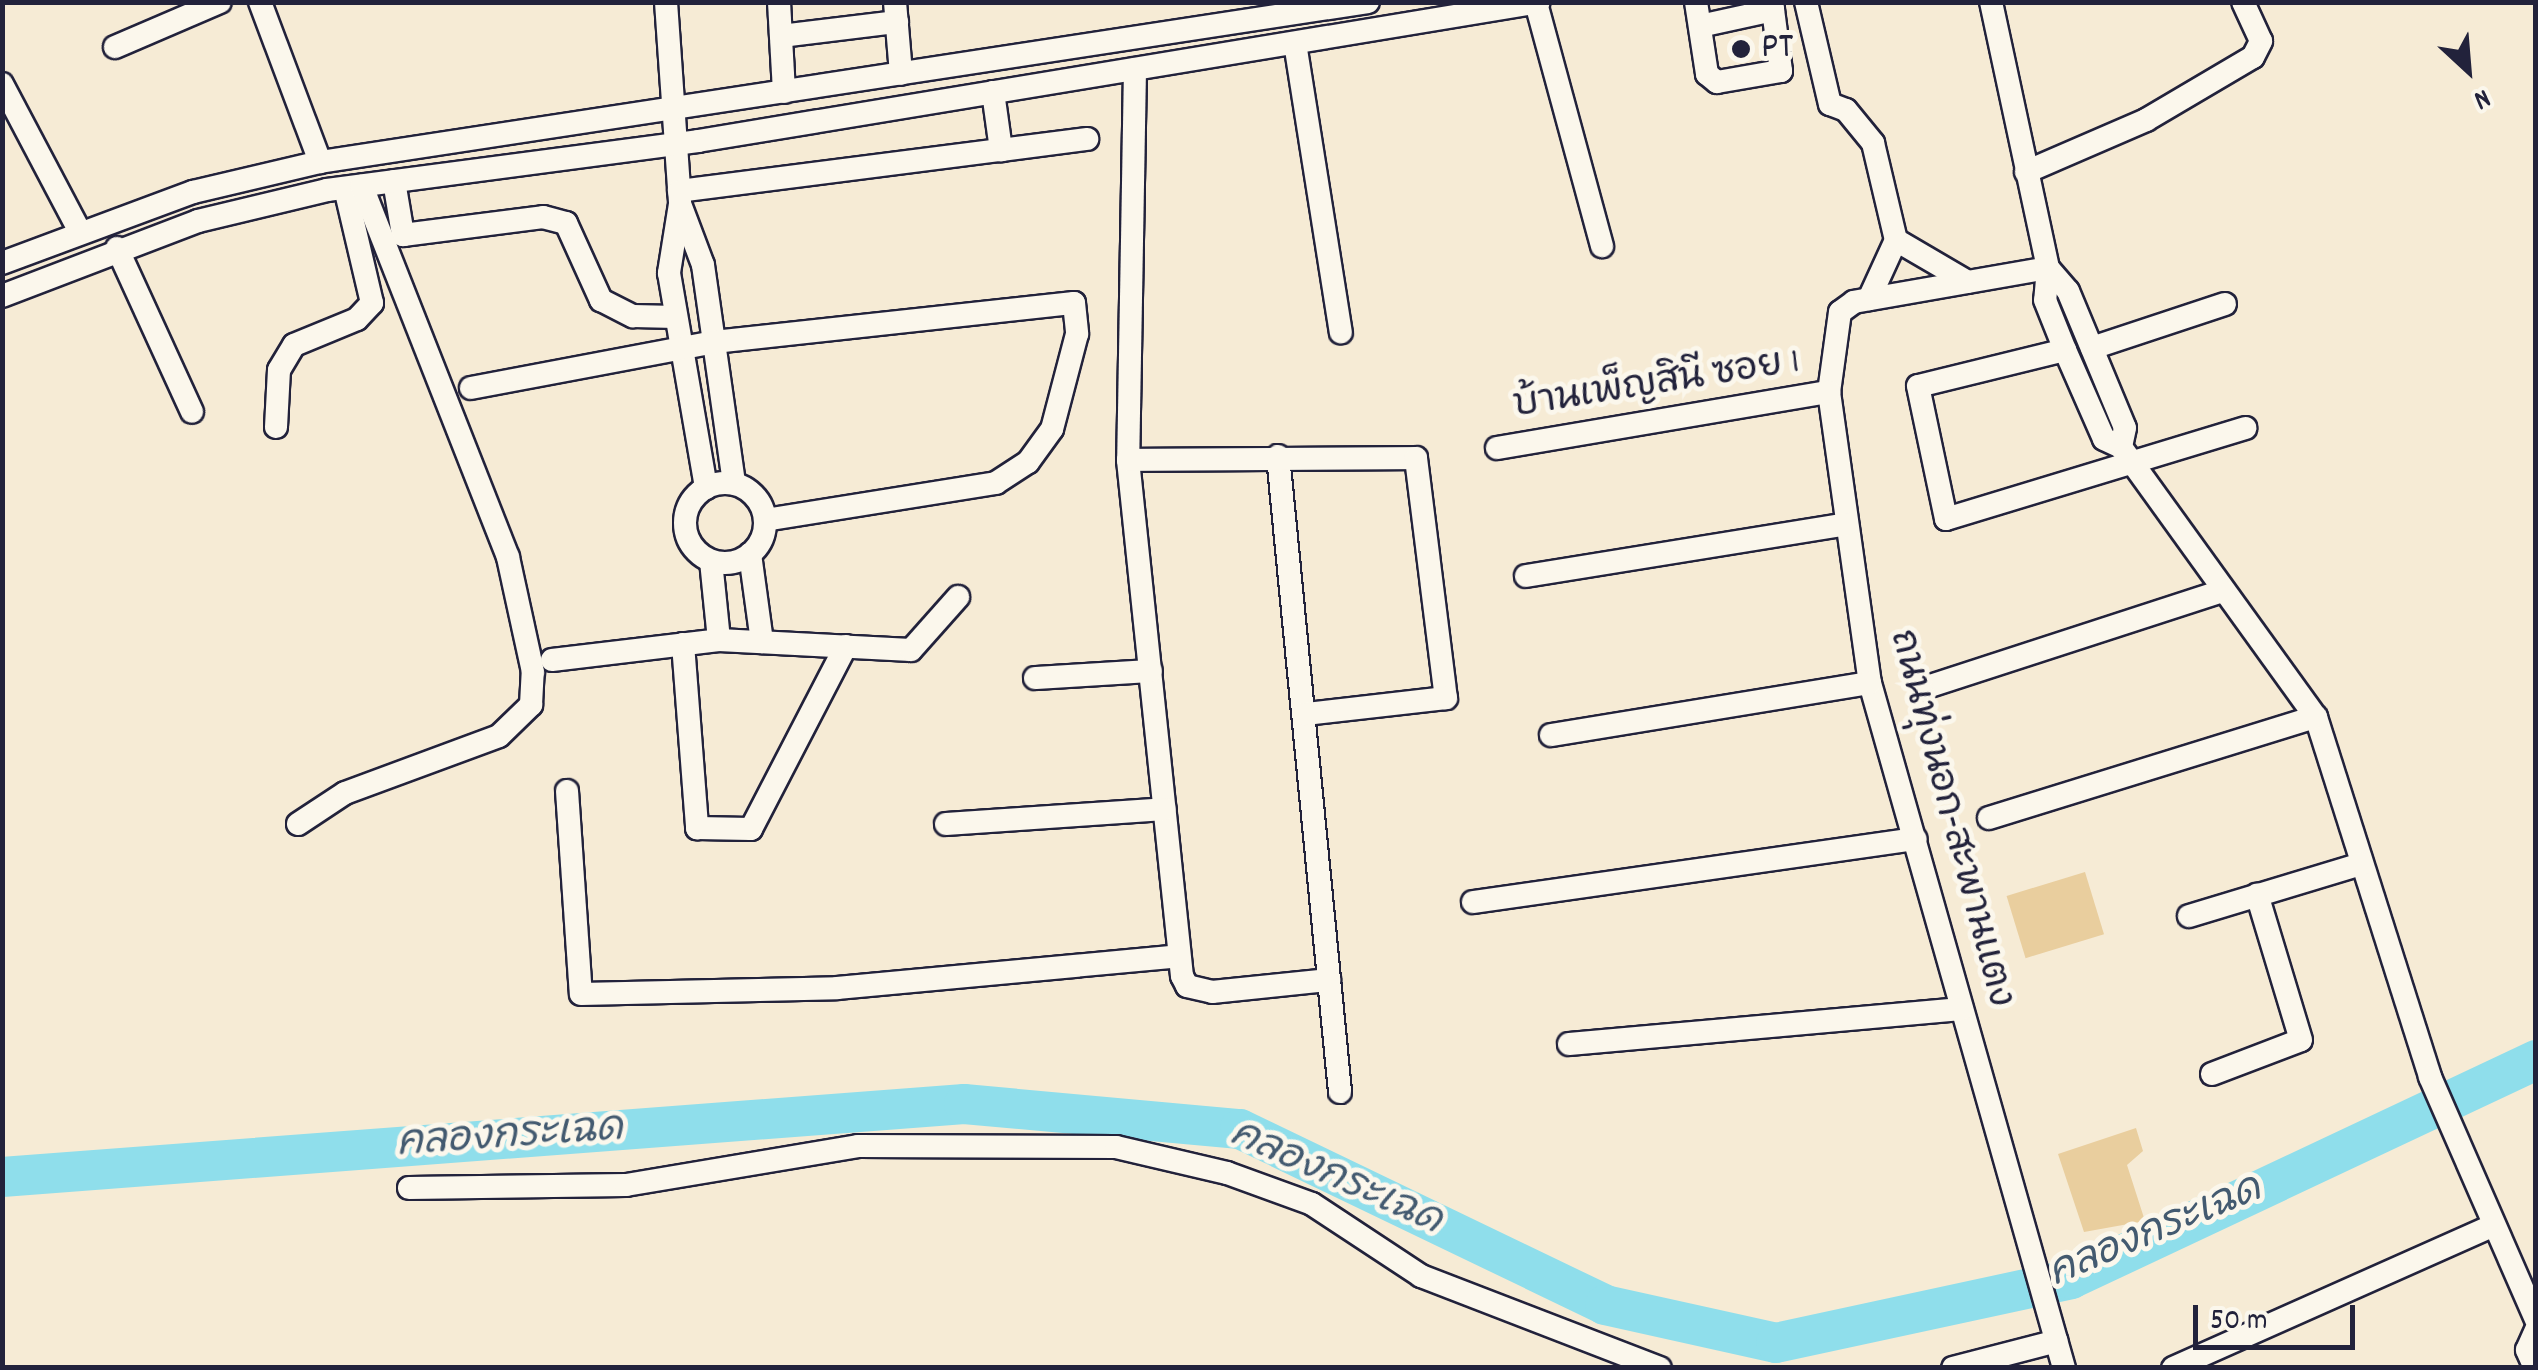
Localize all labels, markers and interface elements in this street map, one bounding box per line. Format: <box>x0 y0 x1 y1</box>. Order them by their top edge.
north arrow <box>2418 20 2518 120</box>
place label: PT <box>1761 26 1793 72</box>
marker: PT <box>1730 38 1752 60</box>
text: N <box>2466 76 2496 118</box>
street label: บ้านเพ็ญสินี ซอย 1 <box>1511 341 1803 431</box>
street label: ถนนทุ่งนอก-สะพานแตง <box>1877 625 2021 1013</box>
water label: คลองกระเฉด <box>395 1107 625 1171</box>
water label: คลองกระเฉด <box>1222 1112 1448 1248</box>
water label: คลองกระเฉด <box>2042 1168 2270 1300</box>
scale bar <box>2198 1285 2360 1347</box>
text: 50 m <box>2210 1301 2268 1344</box>

